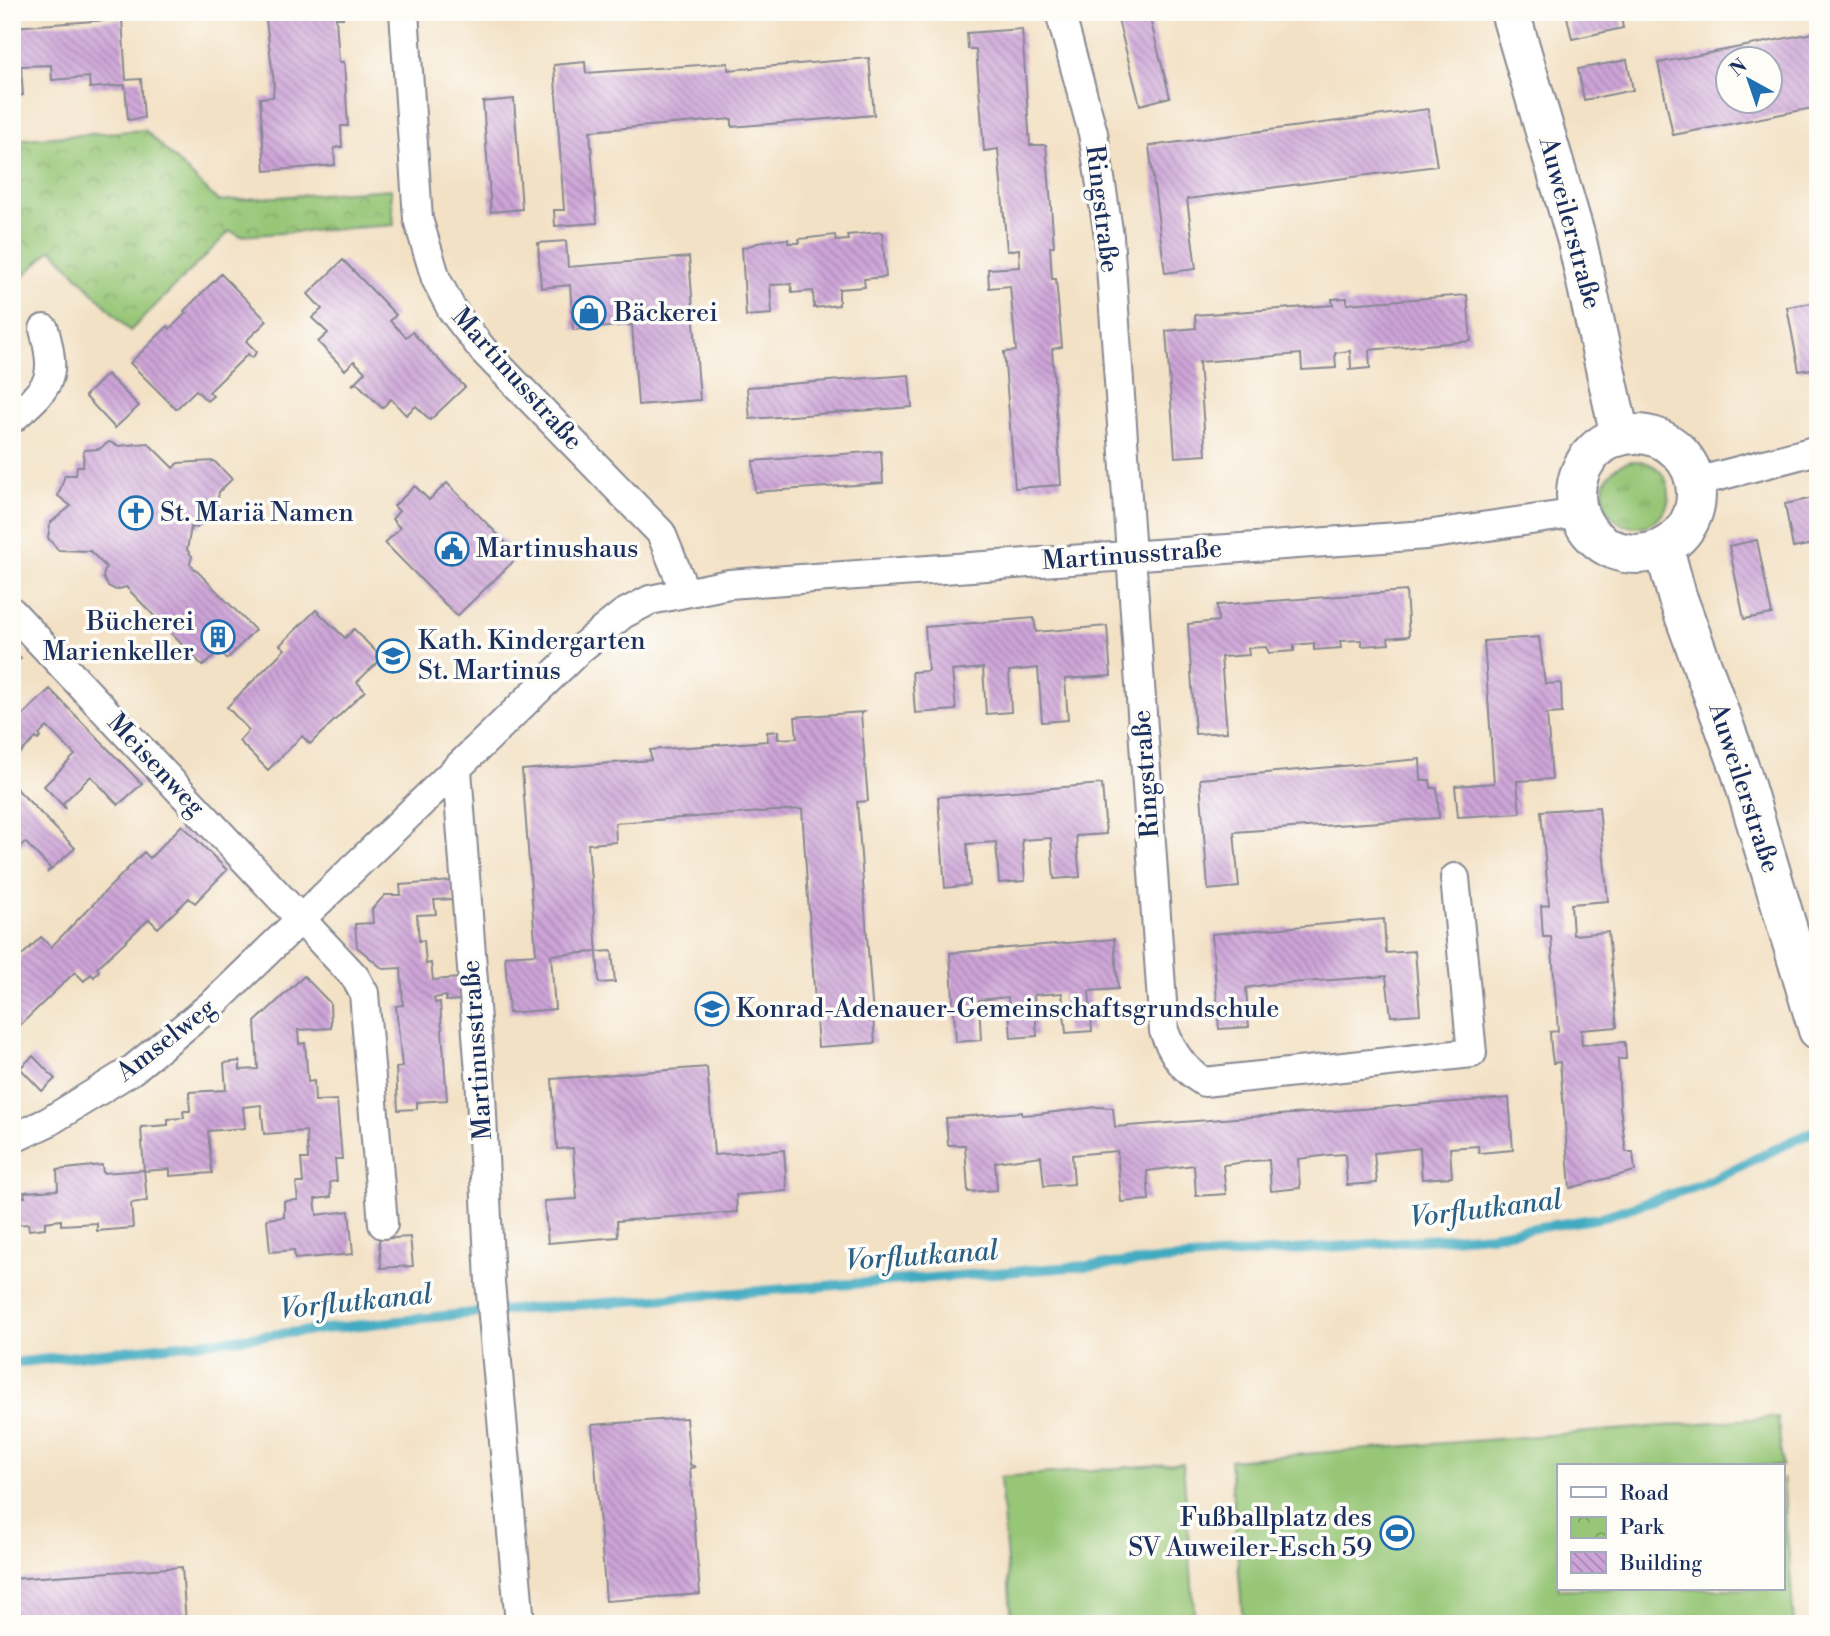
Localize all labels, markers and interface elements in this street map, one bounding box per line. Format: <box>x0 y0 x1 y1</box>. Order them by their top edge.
north arrow <box>1714 46 1784 116</box>
text: N <box>1725 54 1752 82</box>
street label: Auweilerstraße <box>1531 133 1608 313</box>
street label: Ringstraße <box>1078 143 1126 275</box>
shop icon: Bäckerei <box>570 294 608 332</box>
place label: Bäckerei <box>613 297 718 329</box>
street label: Martinusstraße <box>445 301 589 457</box>
church icon: St. Mariä Namen <box>117 494 155 532</box>
place label: St. Mariä Namen <box>160 497 354 529</box>
public building icon: Martinushaus <box>433 530 471 568</box>
place label: Martinushaus <box>476 533 638 565</box>
street label: Martinusstraße <box>1041 533 1223 577</box>
place label: Bücherei Marienkeller <box>43 606 194 668</box>
building icon: Bücherei Marienkeller <box>199 618 237 656</box>
place label: Kath. Kindergarten St. Martinus <box>418 625 646 687</box>
school or university icon: Kath. Kindergarten St. Martinus <box>374 637 412 675</box>
street label: Auweilerstraße <box>1701 698 1787 877</box>
street label: Meisenweg <box>100 707 212 823</box>
street label: Ringstraße <box>1126 709 1166 839</box>
street label: Martinusstraße <box>455 959 499 1141</box>
school or university icon: Konrad-Adenauer-Gemeinschaftsgrundschule <box>693 990 731 1028</box>
street label: Amselweg <box>109 991 222 1089</box>
place label: Konrad-Adenauer-Gemeinschaftsgrundschule <box>736 993 1279 1025</box>
water label: Vorflutkanal <box>1408 1182 1564 1236</box>
water label: Vorflutkanal <box>845 1233 999 1279</box>
water label: Vorflutkanal <box>278 1277 434 1327</box>
legend <box>1557 1464 1784 1590</box>
text: Road <box>1620 1481 1669 1507</box>
place label: Fußballplatz des SV Auweiler-Esch 59 <box>1128 1502 1372 1564</box>
sports icon: Fußballplatz des SV Auweiler-Esch 59 <box>1378 1514 1416 1552</box>
text: Park <box>1620 1515 1665 1541</box>
text: Building <box>1619 1551 1702 1577</box>

